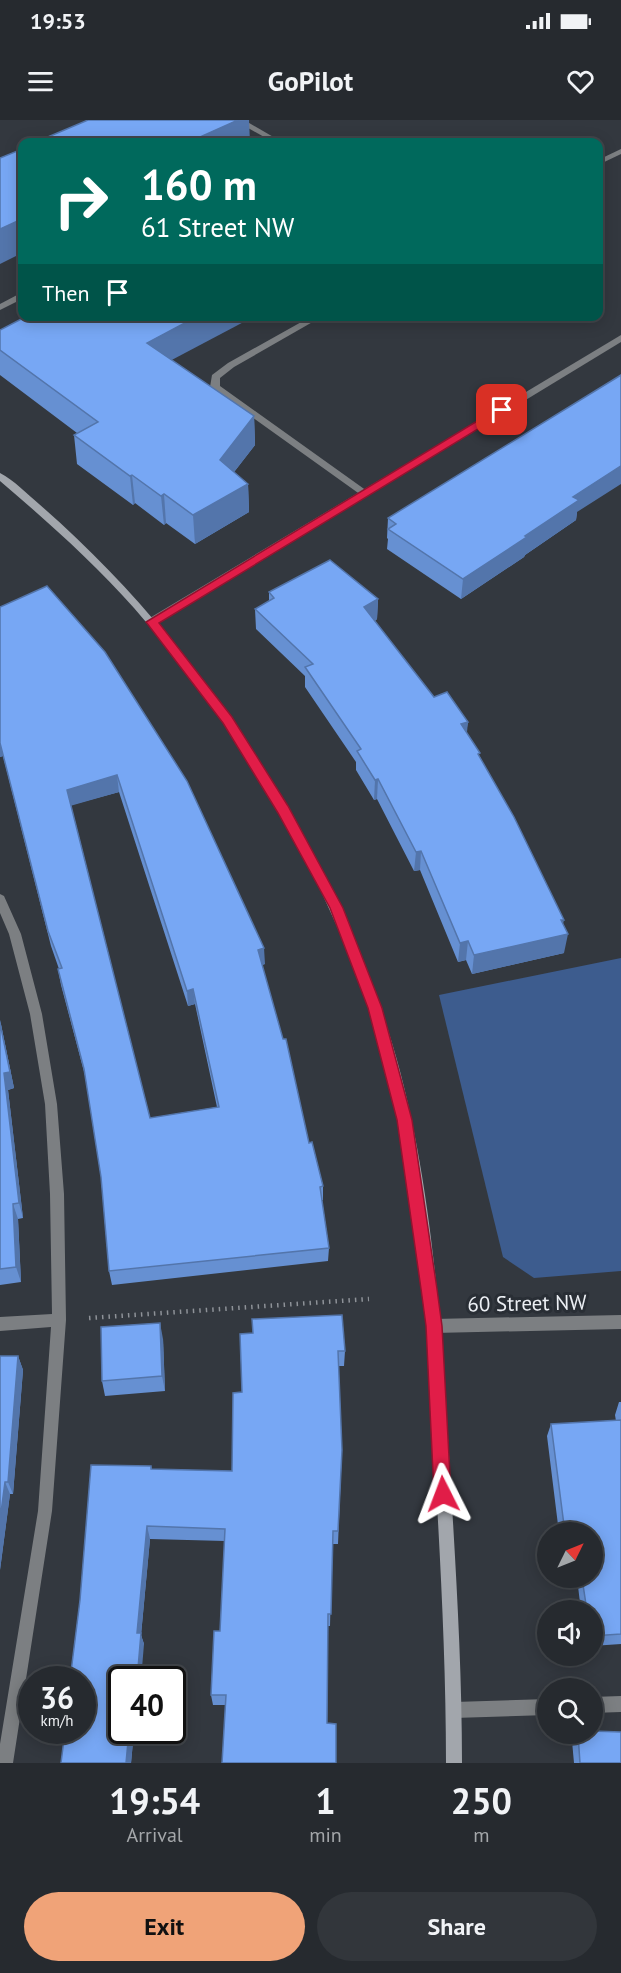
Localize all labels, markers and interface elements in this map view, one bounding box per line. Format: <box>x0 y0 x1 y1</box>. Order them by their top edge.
text: 19:53 <box>30 7 86 35</box>
text: GoPilot <box>268 64 353 98</box>
icon: menu <box>24 65 57 98</box>
icon: heart <box>564 65 597 98</box>
text: 160 m <box>141 157 257 212</box>
icon: right <box>42 162 120 240</box>
text: 61 Street NW <box>141 210 294 244</box>
icon: arrive <box>101 276 134 309</box>
text: Then <box>42 279 89 307</box>
pin <box>476 384 527 435</box>
icon: arrive <box>485 393 518 426</box>
street label: 60 Street NW <box>467 1288 587 1318</box>
position arrow <box>411 1462 475 1526</box>
north arrow <box>537 1522 603 1588</box>
map controls <box>537 1522 603 1744</box>
button: sound <box>537 1600 603 1666</box>
speed limit sign: 40 <box>108 1666 186 1744</box>
text: 36 <box>40 1678 74 1717</box>
button: search <box>537 1678 603 1744</box>
text: km/h <box>41 1711 73 1730</box>
text: 19:54 <box>109 1777 200 1824</box>
text: 1 <box>315 1777 336 1824</box>
text: 250 <box>451 1777 512 1824</box>
text: Arrival <box>127 1822 183 1848</box>
text: min <box>309 1822 342 1848</box>
text: m <box>473 1822 490 1848</box>
button: Exit <box>24 1892 305 1961</box>
button: Share <box>317 1892 597 1961</box>

